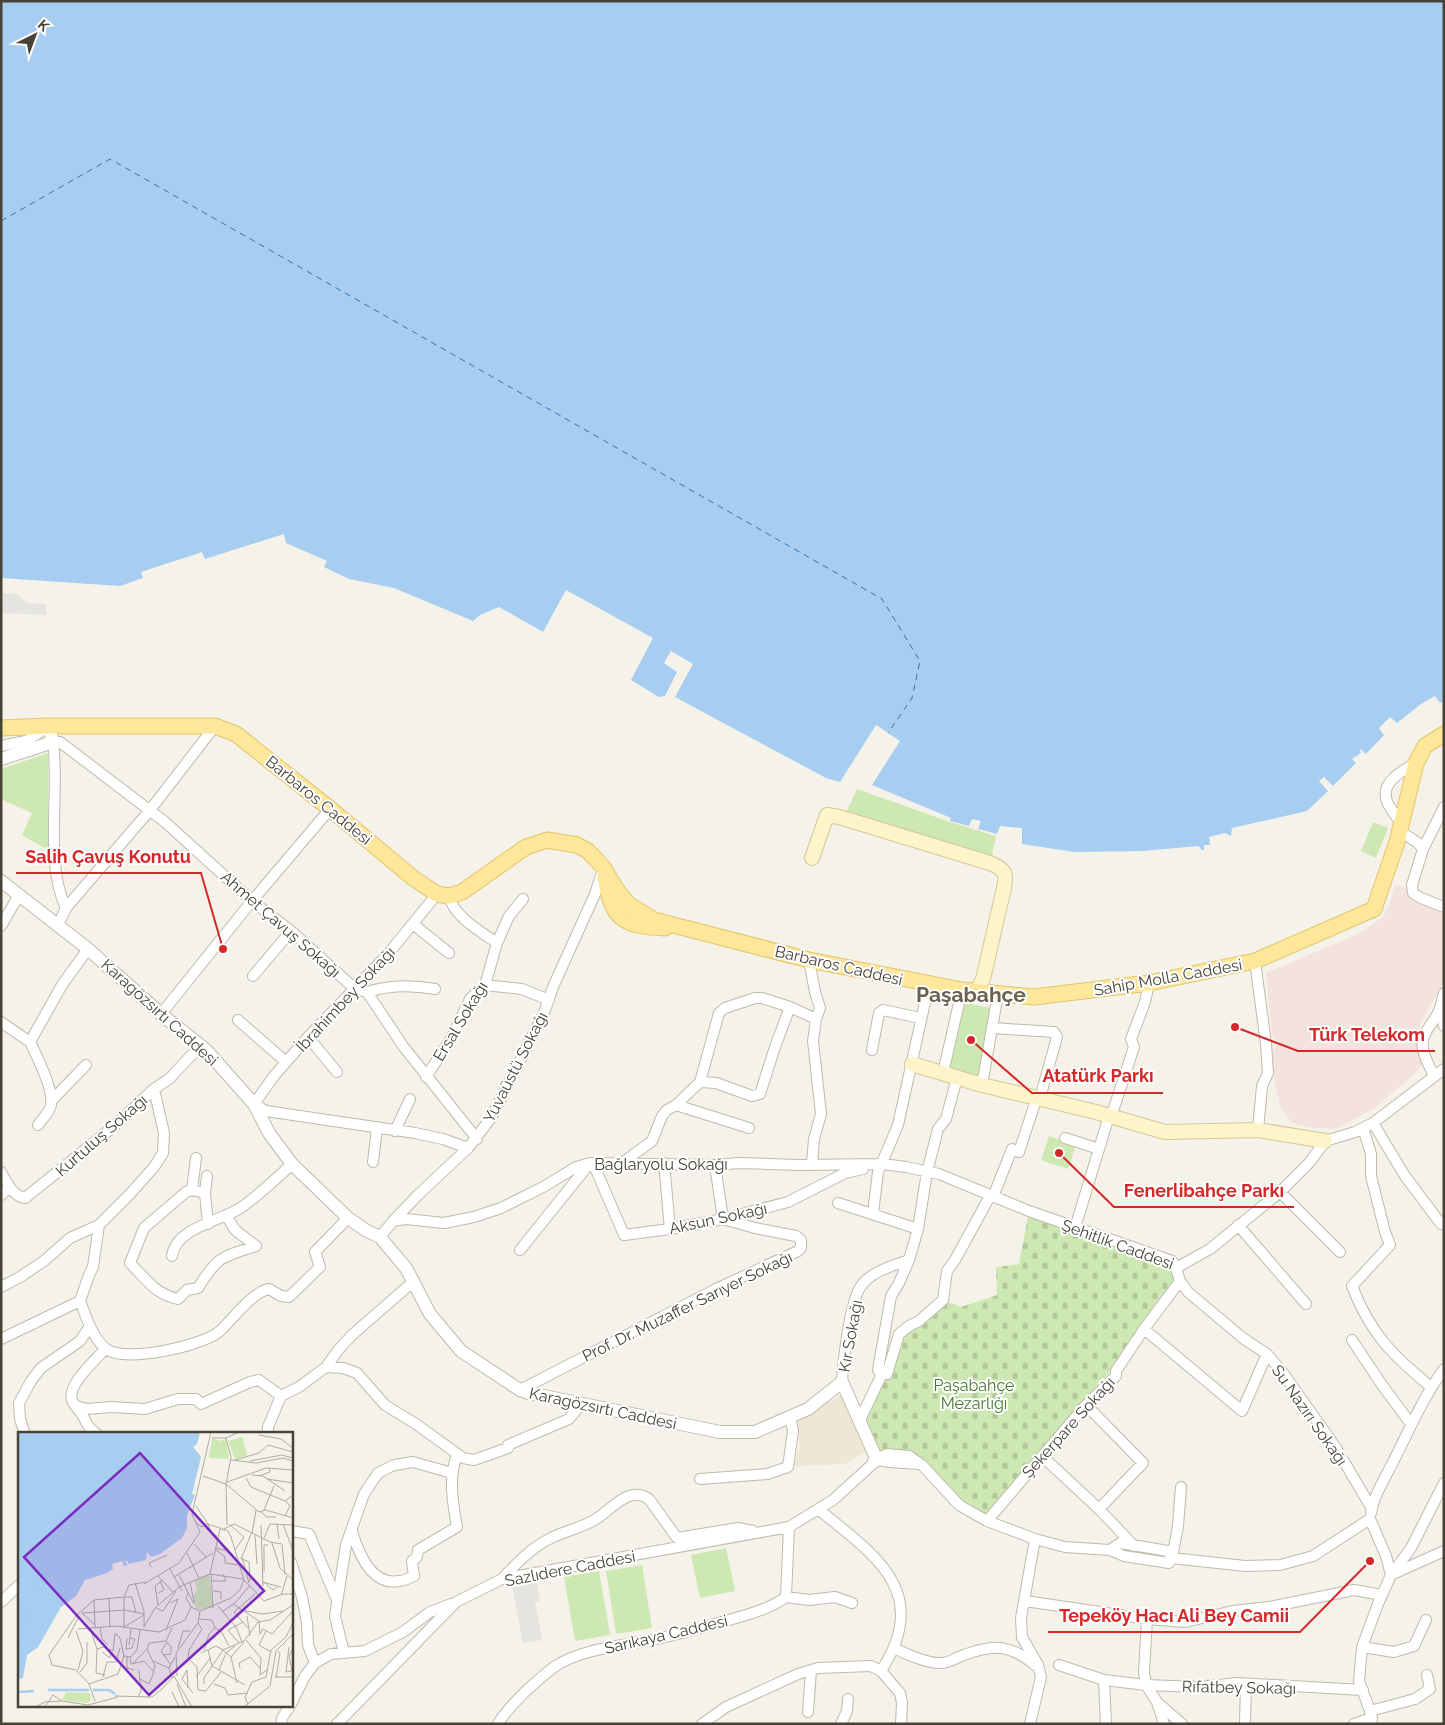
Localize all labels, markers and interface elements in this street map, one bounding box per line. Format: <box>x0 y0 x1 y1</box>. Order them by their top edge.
north arrow <box>10 10 60 60</box>
text: K <box>35 16 53 35</box>
street label: Barbaros Caddesi <box>262 752 375 849</box>
callout: Salih Çavuş Konutu <box>16 840 201 873</box>
text: Salih Çavuş Konutu <box>25 846 191 867</box>
street label: Ahmet Çavuş Sokağı <box>217 867 345 982</box>
street label: İbrahimbey Sokağı <box>291 942 399 1056</box>
street label: Barbaros Caddesi <box>773 942 905 989</box>
street label: Karagözsırtı Caddesi <box>97 955 222 1070</box>
street label: Sahip Molla Caddesi <box>1092 955 1244 1000</box>
street label: Ersal Sokağı <box>429 978 492 1064</box>
district label: Paşabahçe <box>916 982 1026 1007</box>
street label: Yuvaüstü Sokağı <box>479 1009 552 1126</box>
callout: Türk Telekom <box>1298 1018 1435 1051</box>
text: Türk Telekom <box>1309 1024 1425 1045</box>
callout: Atatürk Parkı <box>1032 1060 1163 1093</box>
text: Atatürk Parkı <box>1042 1065 1154 1086</box>
street label: Kurtuluş Sokağı <box>52 1090 151 1180</box>
street label: Bağlaryolu Sokağı <box>594 1155 728 1174</box>
callout: Fenerlibahçe Parkı <box>1114 1174 1294 1207</box>
text: Fenerlibahçe Parkı <box>1124 1180 1284 1201</box>
street label: Aksun Sokağı <box>667 1199 769 1238</box>
street label: Şehitlik Caddesi <box>1059 1215 1176 1274</box>
street label: Prof. Dr. Muzaffer Sarıyer Sokağı <box>579 1247 795 1366</box>
street label: Kır Sokağı <box>835 1299 866 1374</box>
street label: Su Nazırı Sokağı <box>1268 1361 1351 1469</box>
street label: Şekerpare Sokağı <box>1018 1373 1119 1482</box>
park label: Paşabahçe Mezarlığı <box>933 1376 1015 1413</box>
street label: Karagözsırtı Caddesi <box>527 1384 678 1433</box>
inset map <box>18 1432 292 1708</box>
street label: Sazlıdere Caddesi <box>503 1547 637 1590</box>
callout: Tepeköy Hacı Ali Bey Camii <box>1048 1599 1300 1632</box>
text: Tepeköy Hacı Ali Bey Camii <box>1059 1605 1289 1626</box>
street label: Sarıkaya Caddesi <box>603 1611 730 1658</box>
street label: Rıfatbey Sokağı <box>1182 1677 1296 1698</box>

